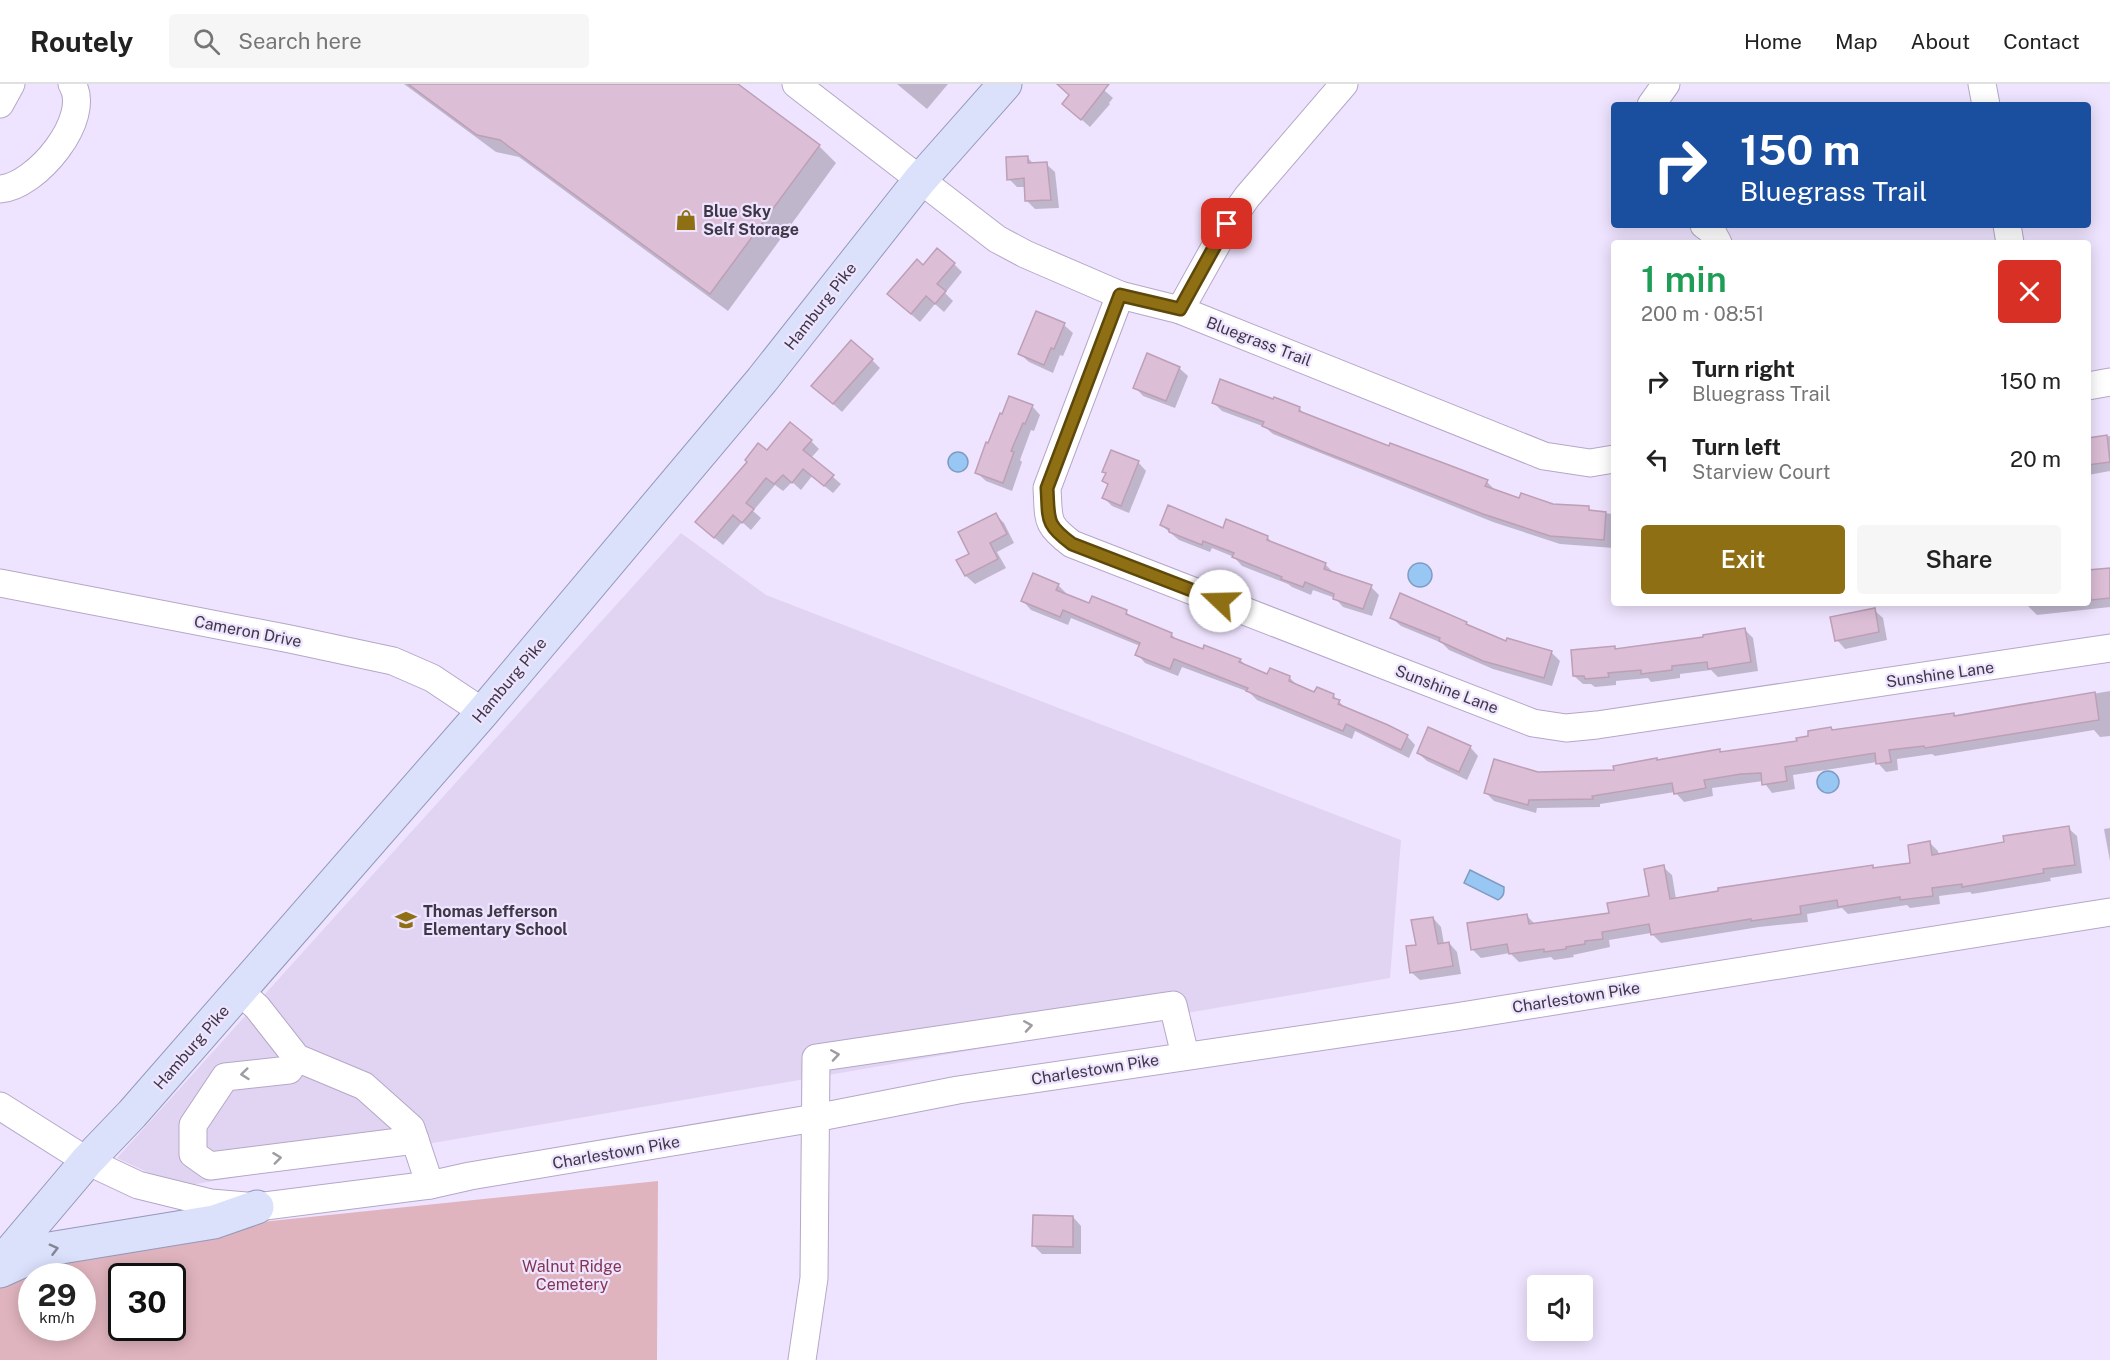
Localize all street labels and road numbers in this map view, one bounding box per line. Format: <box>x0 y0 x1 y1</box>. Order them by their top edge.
street label: Hamburg Pike <box>780 259 860 354</box>
street label: Bluegrass Trail <box>1204 313 1314 370</box>
street label: Cameron Drive <box>192 612 303 651</box>
street label: Hamburg Pike <box>468 634 551 727</box>
street label: Sunshine Lane <box>1885 658 1995 691</box>
street label: Sunshine Lane <box>1393 661 1501 718</box>
street label: Charlestown Pike <box>1511 978 1641 1017</box>
street label: Hamburg Pike <box>150 1001 233 1093</box>
street label: Charlestown Pike <box>1030 1050 1160 1089</box>
street label: Charlestown Pike <box>551 1132 681 1173</box>

